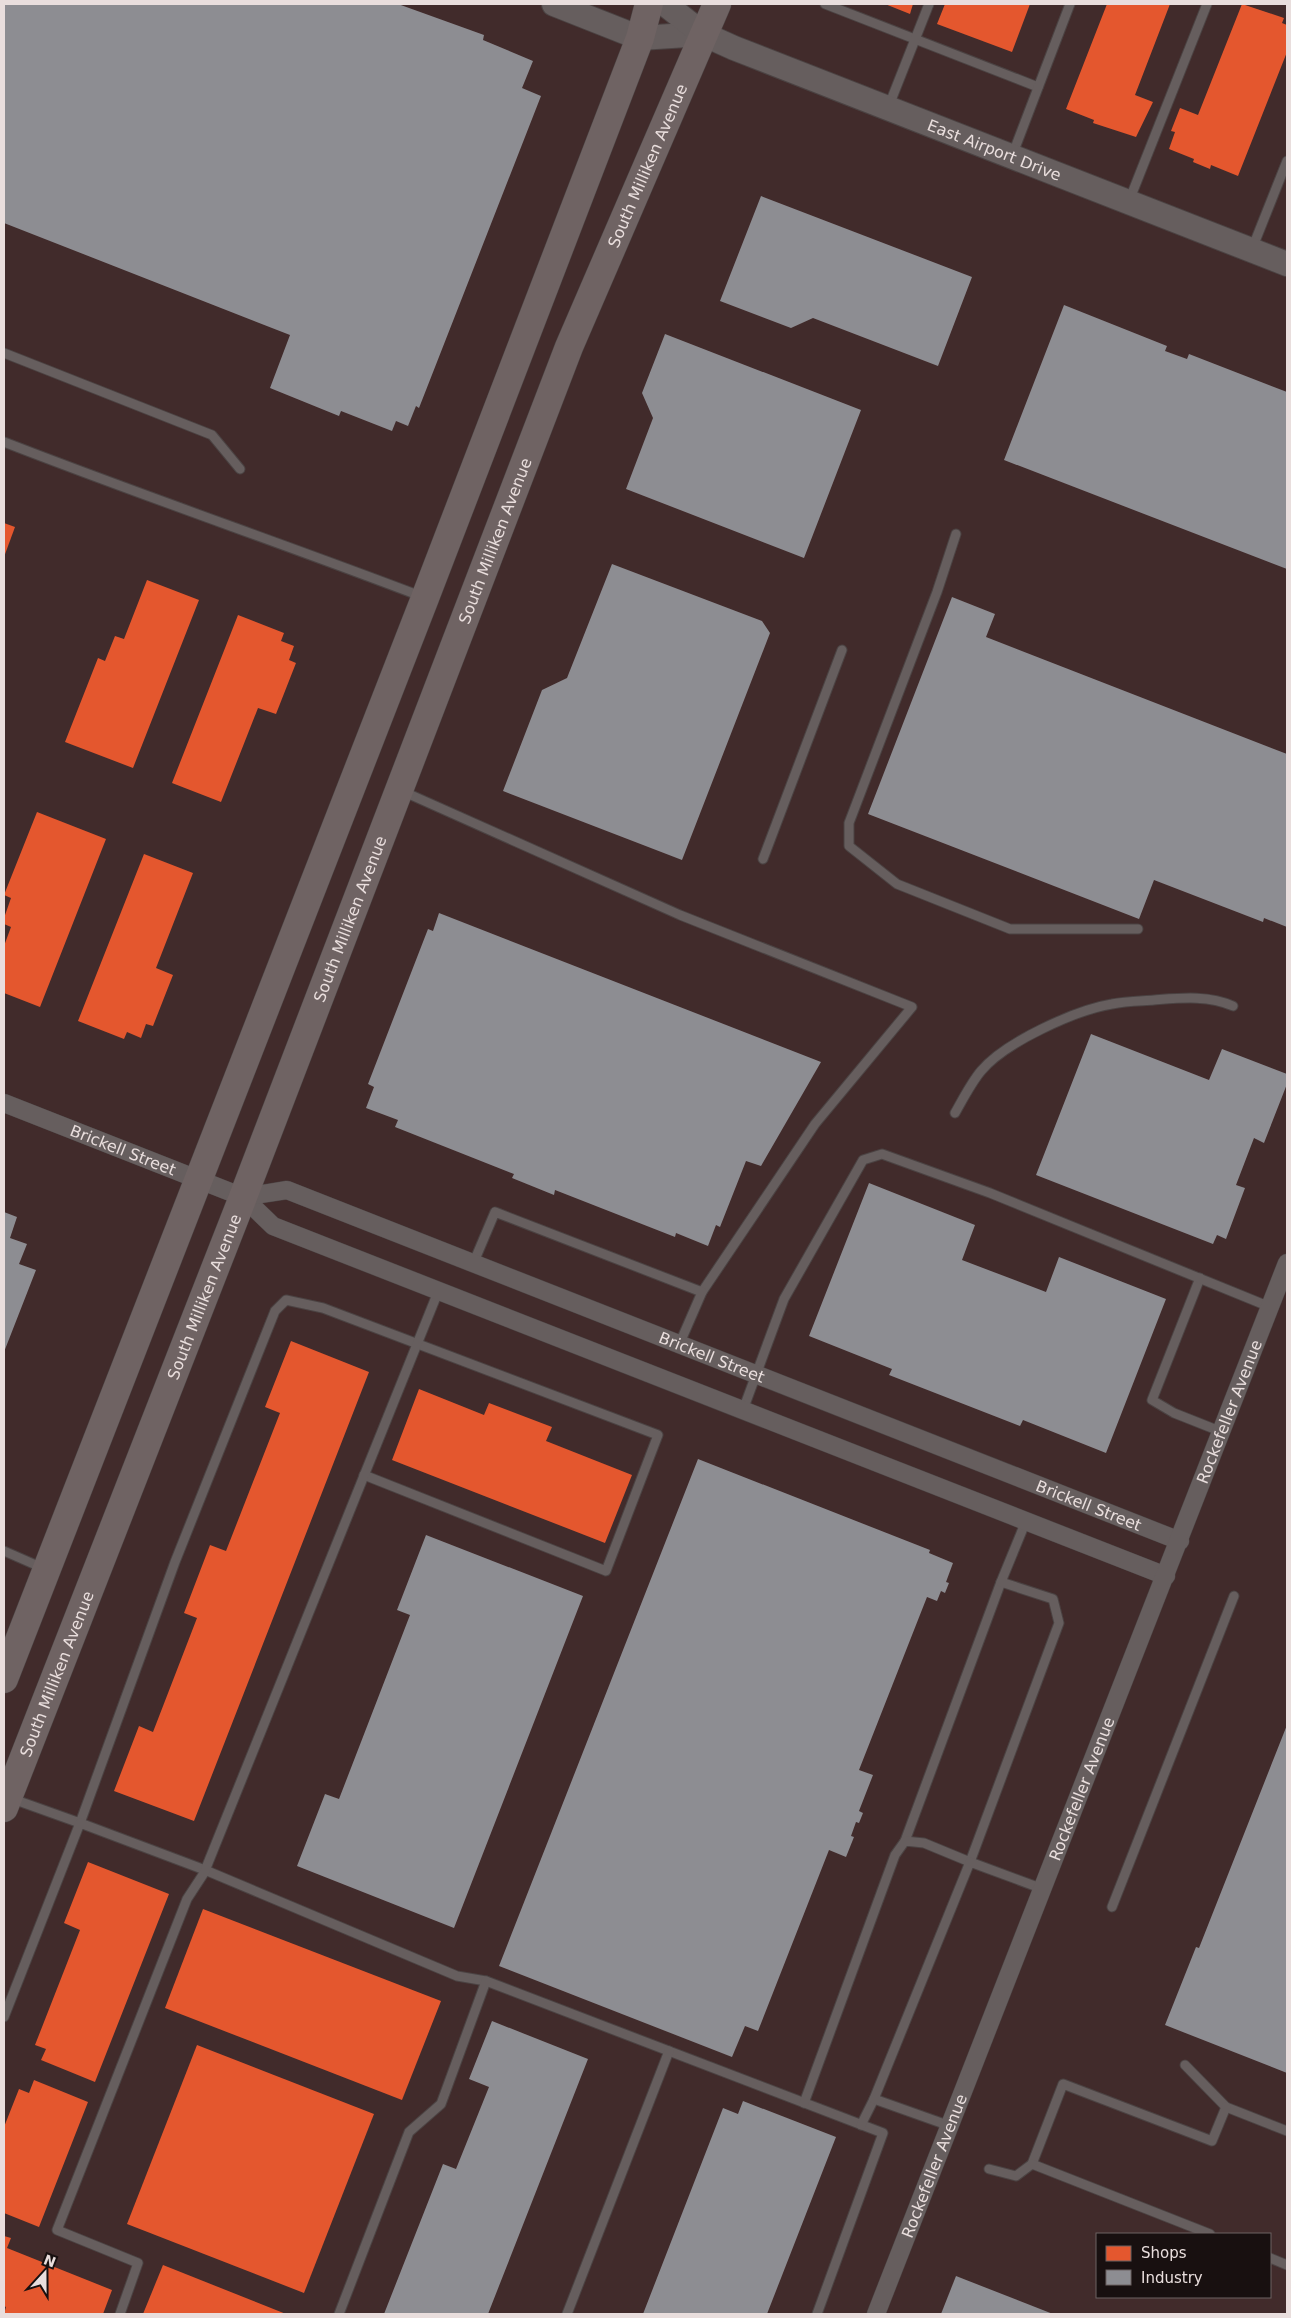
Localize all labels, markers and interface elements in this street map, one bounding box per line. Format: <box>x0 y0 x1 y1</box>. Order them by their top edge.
street label: South Milliken Avenue <box>604 81 691 250</box>
street label: East Airport Drive <box>925 115 1064 184</box>
street label: South Milliken Avenue <box>454 455 535 626</box>
street label: South Milliken Avenue <box>309 833 390 1005</box>
street label: Brickell Street <box>68 1121 179 1179</box>
street label: South Milliken Avenue <box>163 1211 245 1382</box>
street label: Brickell Street <box>656 1328 767 1386</box>
street label: Rockefeller Avenue <box>1192 1337 1266 1486</box>
street label: Brickell Street <box>1033 1476 1144 1534</box>
street label: South Milliken Avenue <box>15 1588 97 1760</box>
street label: Rockefeller Avenue <box>1045 1714 1118 1863</box>
street label: Rockefeller Avenue <box>897 2091 971 2241</box>
legend <box>1096 2233 1271 2298</box>
text: Shops <box>1141 2244 1187 2262</box>
north arrow <box>20 2248 70 2298</box>
text: N <box>41 2251 58 2270</box>
text: Industry <box>1141 2269 1203 2287</box>

